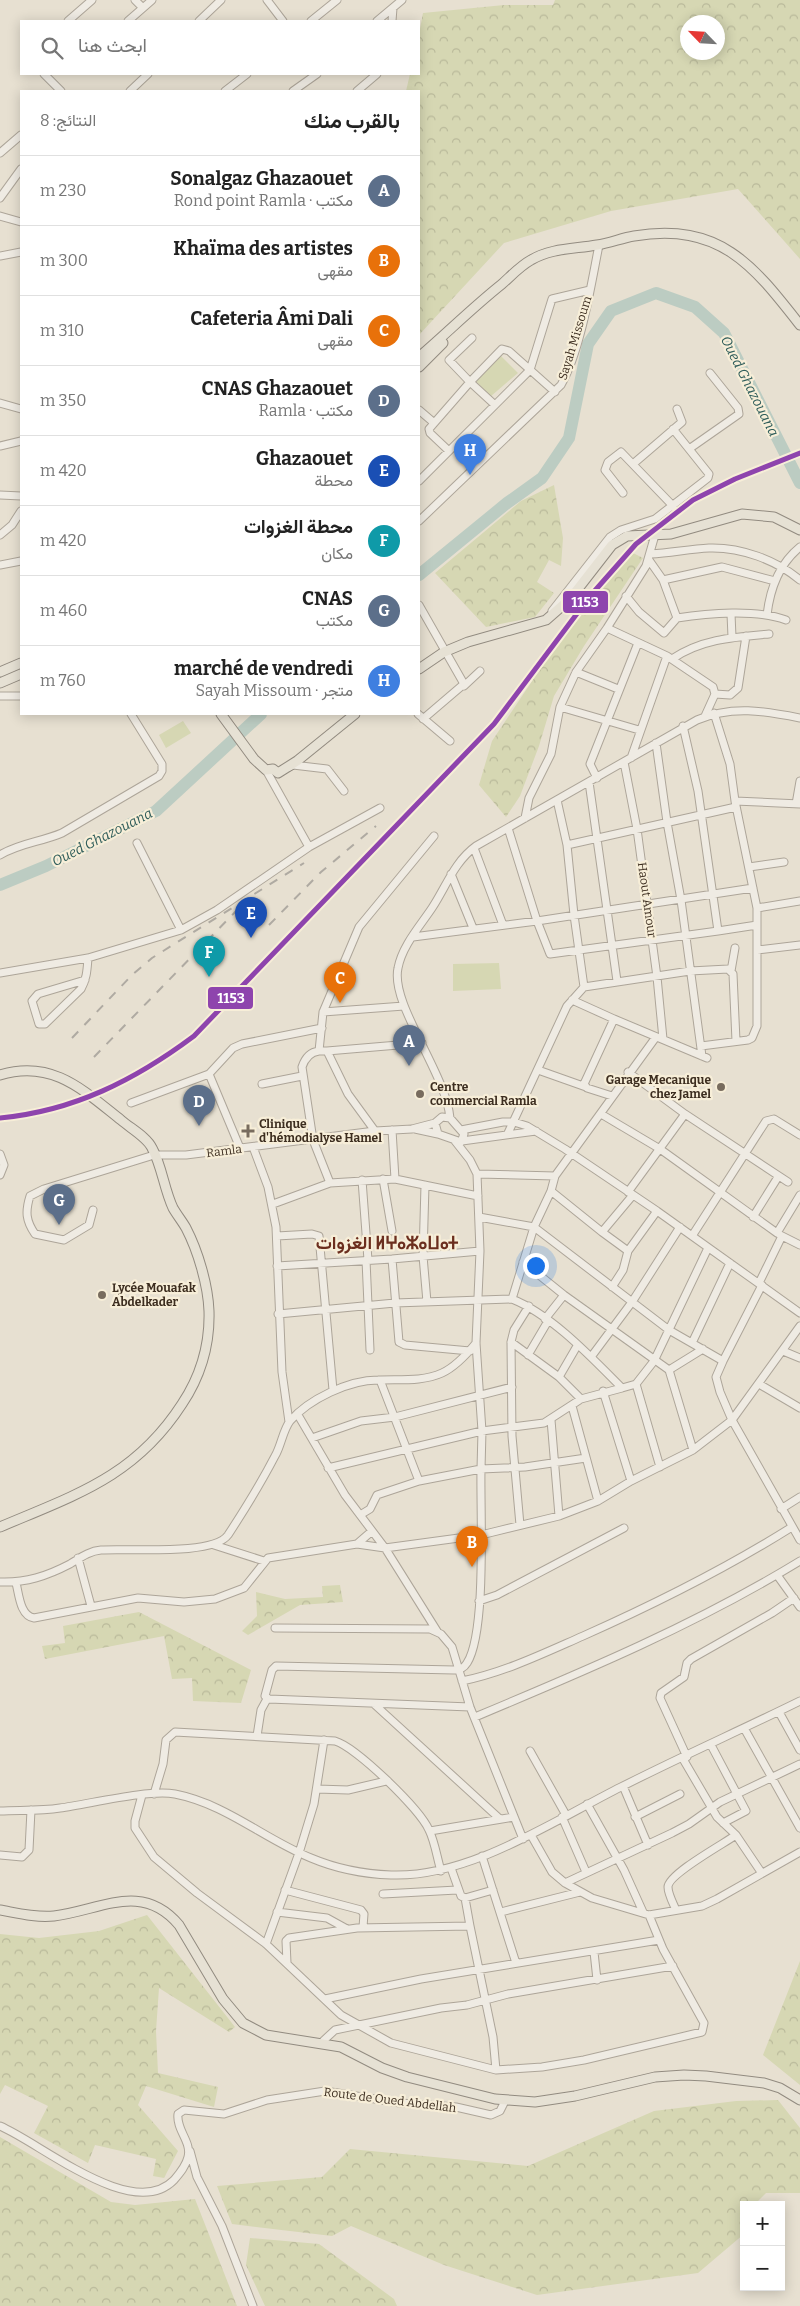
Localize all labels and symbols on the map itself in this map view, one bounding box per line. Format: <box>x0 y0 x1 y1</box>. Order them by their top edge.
north arrow <box>680 15 725 60</box>
street label: Sayah Missoum <box>556 294 595 382</box>
water label: Oued Ghazouana <box>717 333 782 439</box>
pin: H <box>454 434 486 475</box>
line badge: 1153 <box>562 590 609 614</box>
text: 1153 <box>571 594 599 611</box>
water label: Oued Ghazouana <box>49 805 155 870</box>
street label: Haout Amour <box>635 861 659 939</box>
pin: E <box>235 897 267 938</box>
pin: F <box>193 936 225 977</box>
pin: C <box>324 962 356 1003</box>
line badge: 1153 <box>207 986 254 1010</box>
text: 1153 <box>217 990 245 1007</box>
pin: A <box>393 1025 425 1066</box>
place label: Garage Mecanique chez Jamel <box>606 1073 711 1101</box>
place label: Centre commercial Ramla <box>430 1080 537 1108</box>
marker: Garage Mecanique chez Jamel <box>715 1081 727 1093</box>
pin: D <box>183 1085 215 1126</box>
marker: Centre commercial Ramla <box>414 1088 426 1100</box>
place label: Clinique d'hémodialyse Hamel <box>259 1117 382 1145</box>
marker: Clinique d'hémodialyse Hamel <box>241 1124 255 1138</box>
street label: Ramla <box>205 1142 243 1160</box>
pin: G <box>43 1184 75 1225</box>
district label: الغزوات ⵍⵖⴰⵣⴰⵡⴰⵜ <box>316 1232 458 1254</box>
your location <box>523 1253 549 1279</box>
place label: Lycée Mouafak Abdelkader <box>112 1281 197 1309</box>
marker: Lycée Mouafak Abdelkader <box>96 1289 108 1301</box>
pin: B <box>456 1526 488 1567</box>
street label: Route de Oued Abdellah <box>323 2085 458 2115</box>

